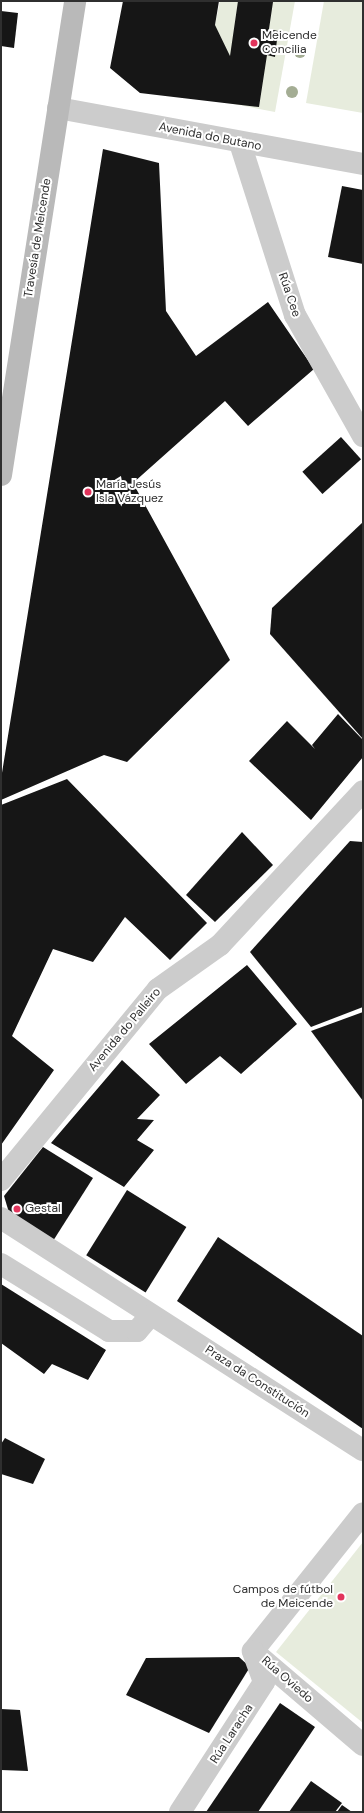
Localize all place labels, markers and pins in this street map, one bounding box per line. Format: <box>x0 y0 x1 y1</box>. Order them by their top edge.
place label: Meicende Concilia <box>262 29 317 57</box>
marker: Meicende Concilia <box>249 38 259 48</box>
place label: María Jesús Isla Vázquez <box>96 478 163 506</box>
marker: María Jesús Isla Vázquez <box>83 487 93 497</box>
place label: Gestal <box>25 1202 61 1216</box>
marker: Gestal <box>12 1204 22 1214</box>
place label: Campos de fútbol de Meicende <box>233 1583 333 1611</box>
marker: Campos de fútbol de Meicende <box>336 1592 346 1602</box>

